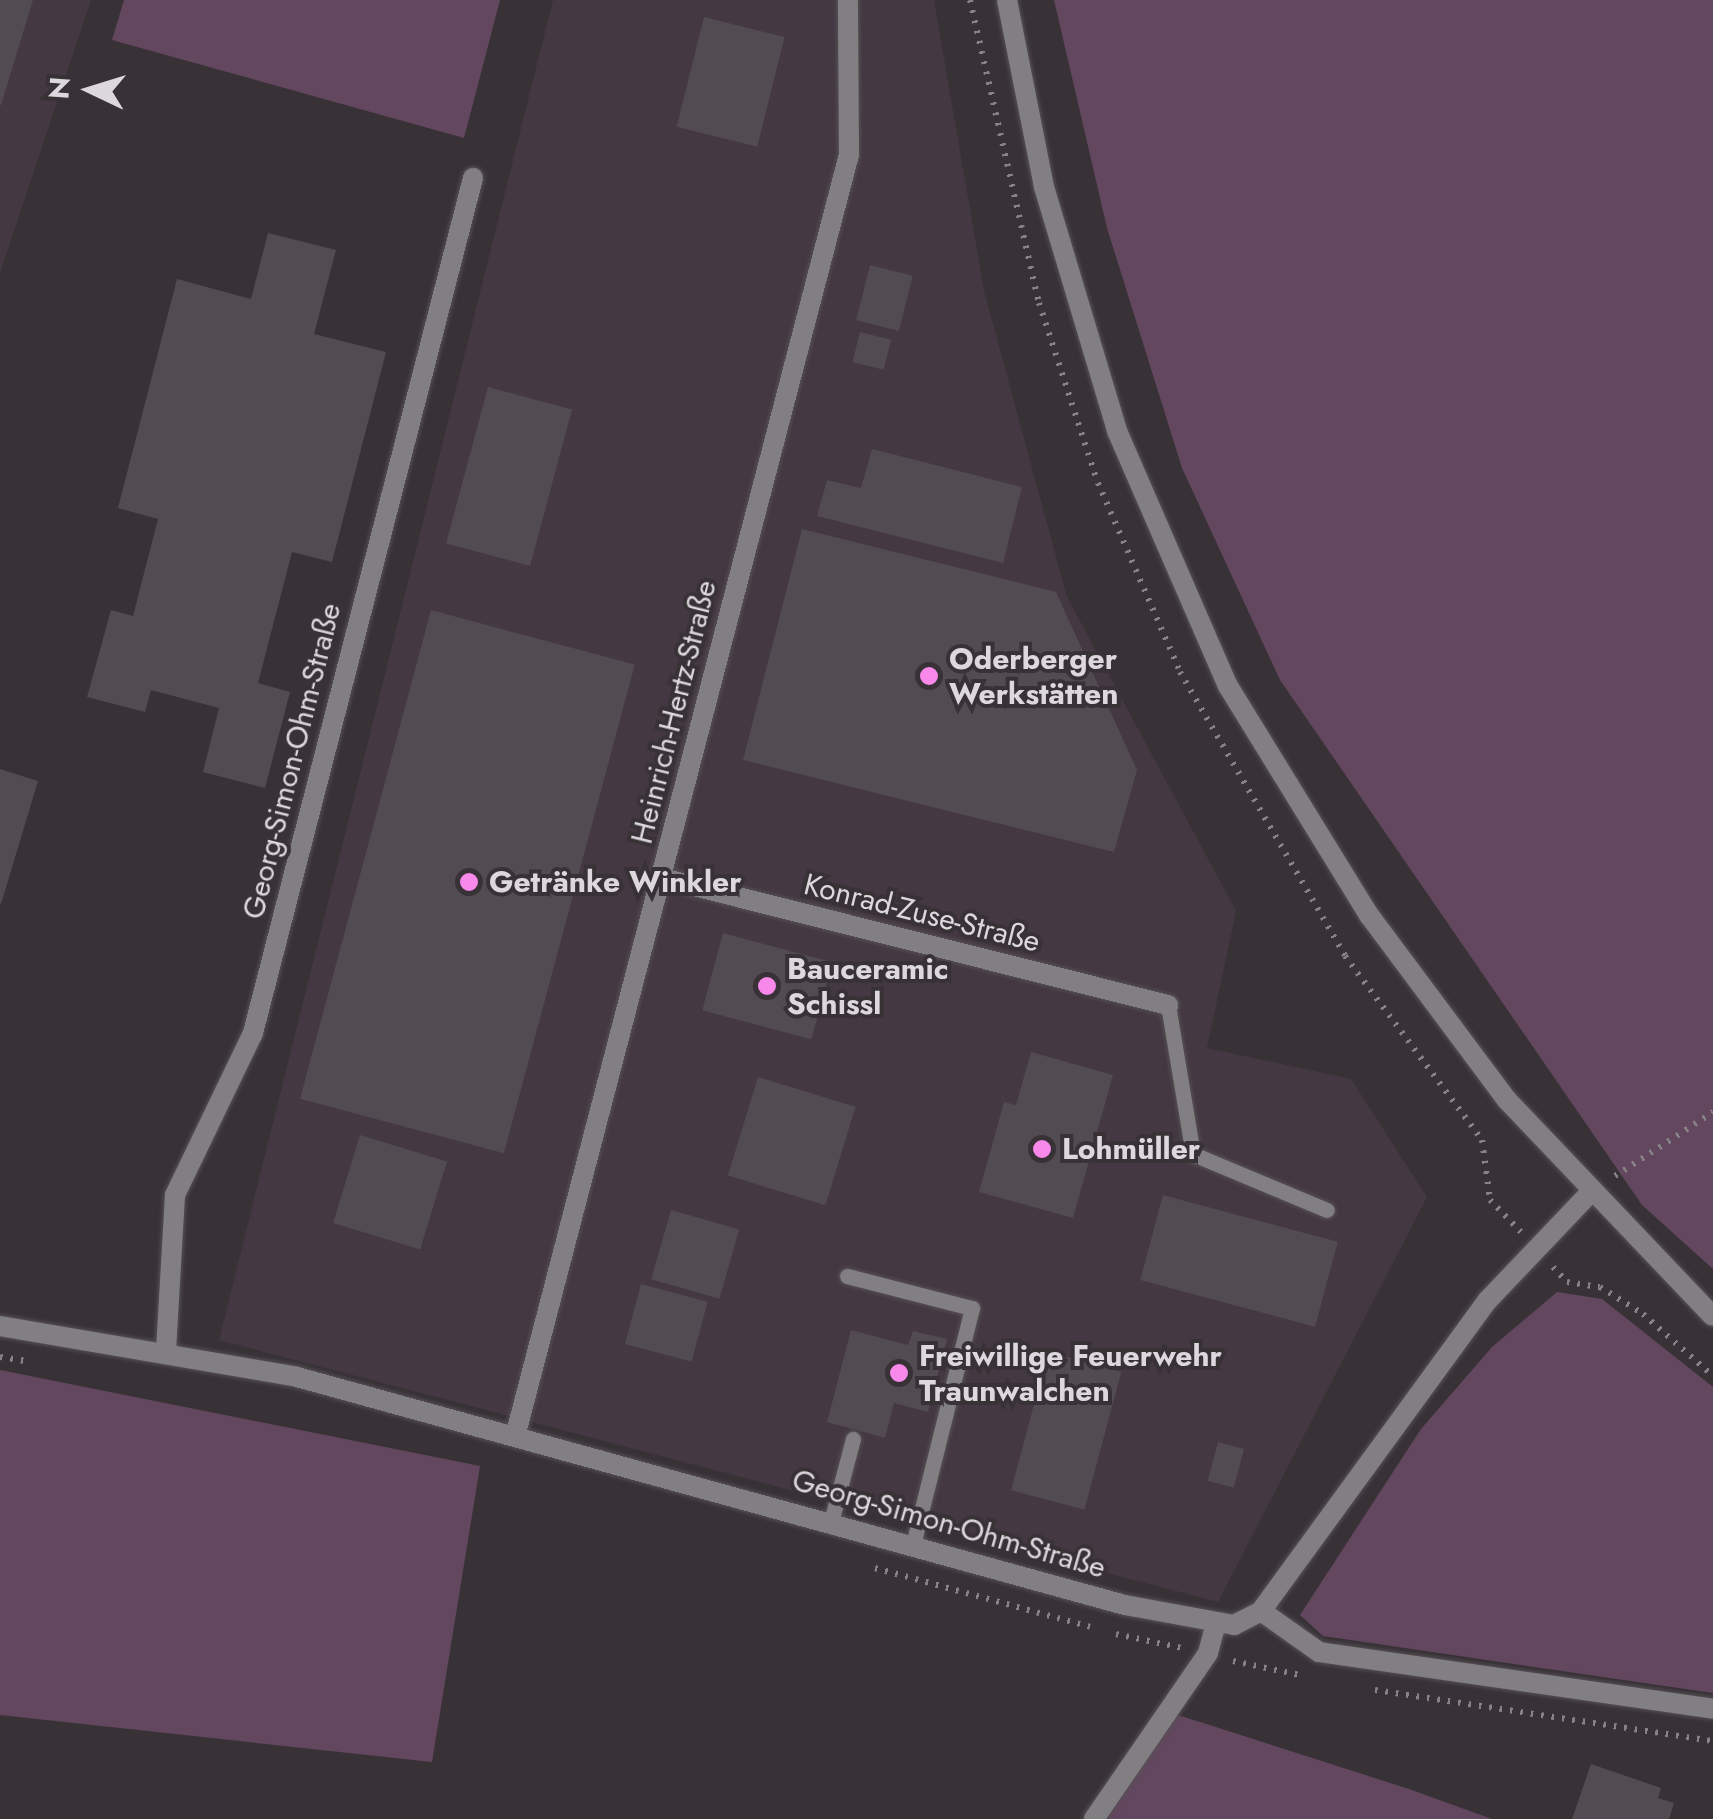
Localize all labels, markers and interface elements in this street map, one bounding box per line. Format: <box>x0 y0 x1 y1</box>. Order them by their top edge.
north arrow <box>40 40 140 140</box>
text: N <box>38 75 81 100</box>
street label: Heinrich-Hertz-Straße <box>624 577 724 847</box>
street label: Georg-Simon-Ohm-Straße <box>235 599 349 923</box>
place label: Oderberger Werkstätten <box>949 641 1118 712</box>
marker: Oderberger Werkstätten <box>918 665 940 687</box>
place label: Getränke Winkler <box>489 864 742 900</box>
street label: Konrad-Zuse-Straße <box>800 866 1044 960</box>
marker: Getränke Winkler <box>458 871 480 893</box>
place label: Bauceramic Schissl <box>787 951 949 1022</box>
marker: Bauceramic Schissl <box>756 975 778 997</box>
place label: Lohmüller <box>1062 1131 1200 1167</box>
marker: Lohmüller <box>1031 1138 1053 1160</box>
place label: Freiwillige Feuerwehr Traunwalchen <box>919 1338 1222 1408</box>
marker: Freiwillige Feuerwehr Traunwalchen <box>888 1362 910 1384</box>
street label: Georg-Simon-Ohm-Straße <box>788 1462 1110 1586</box>

